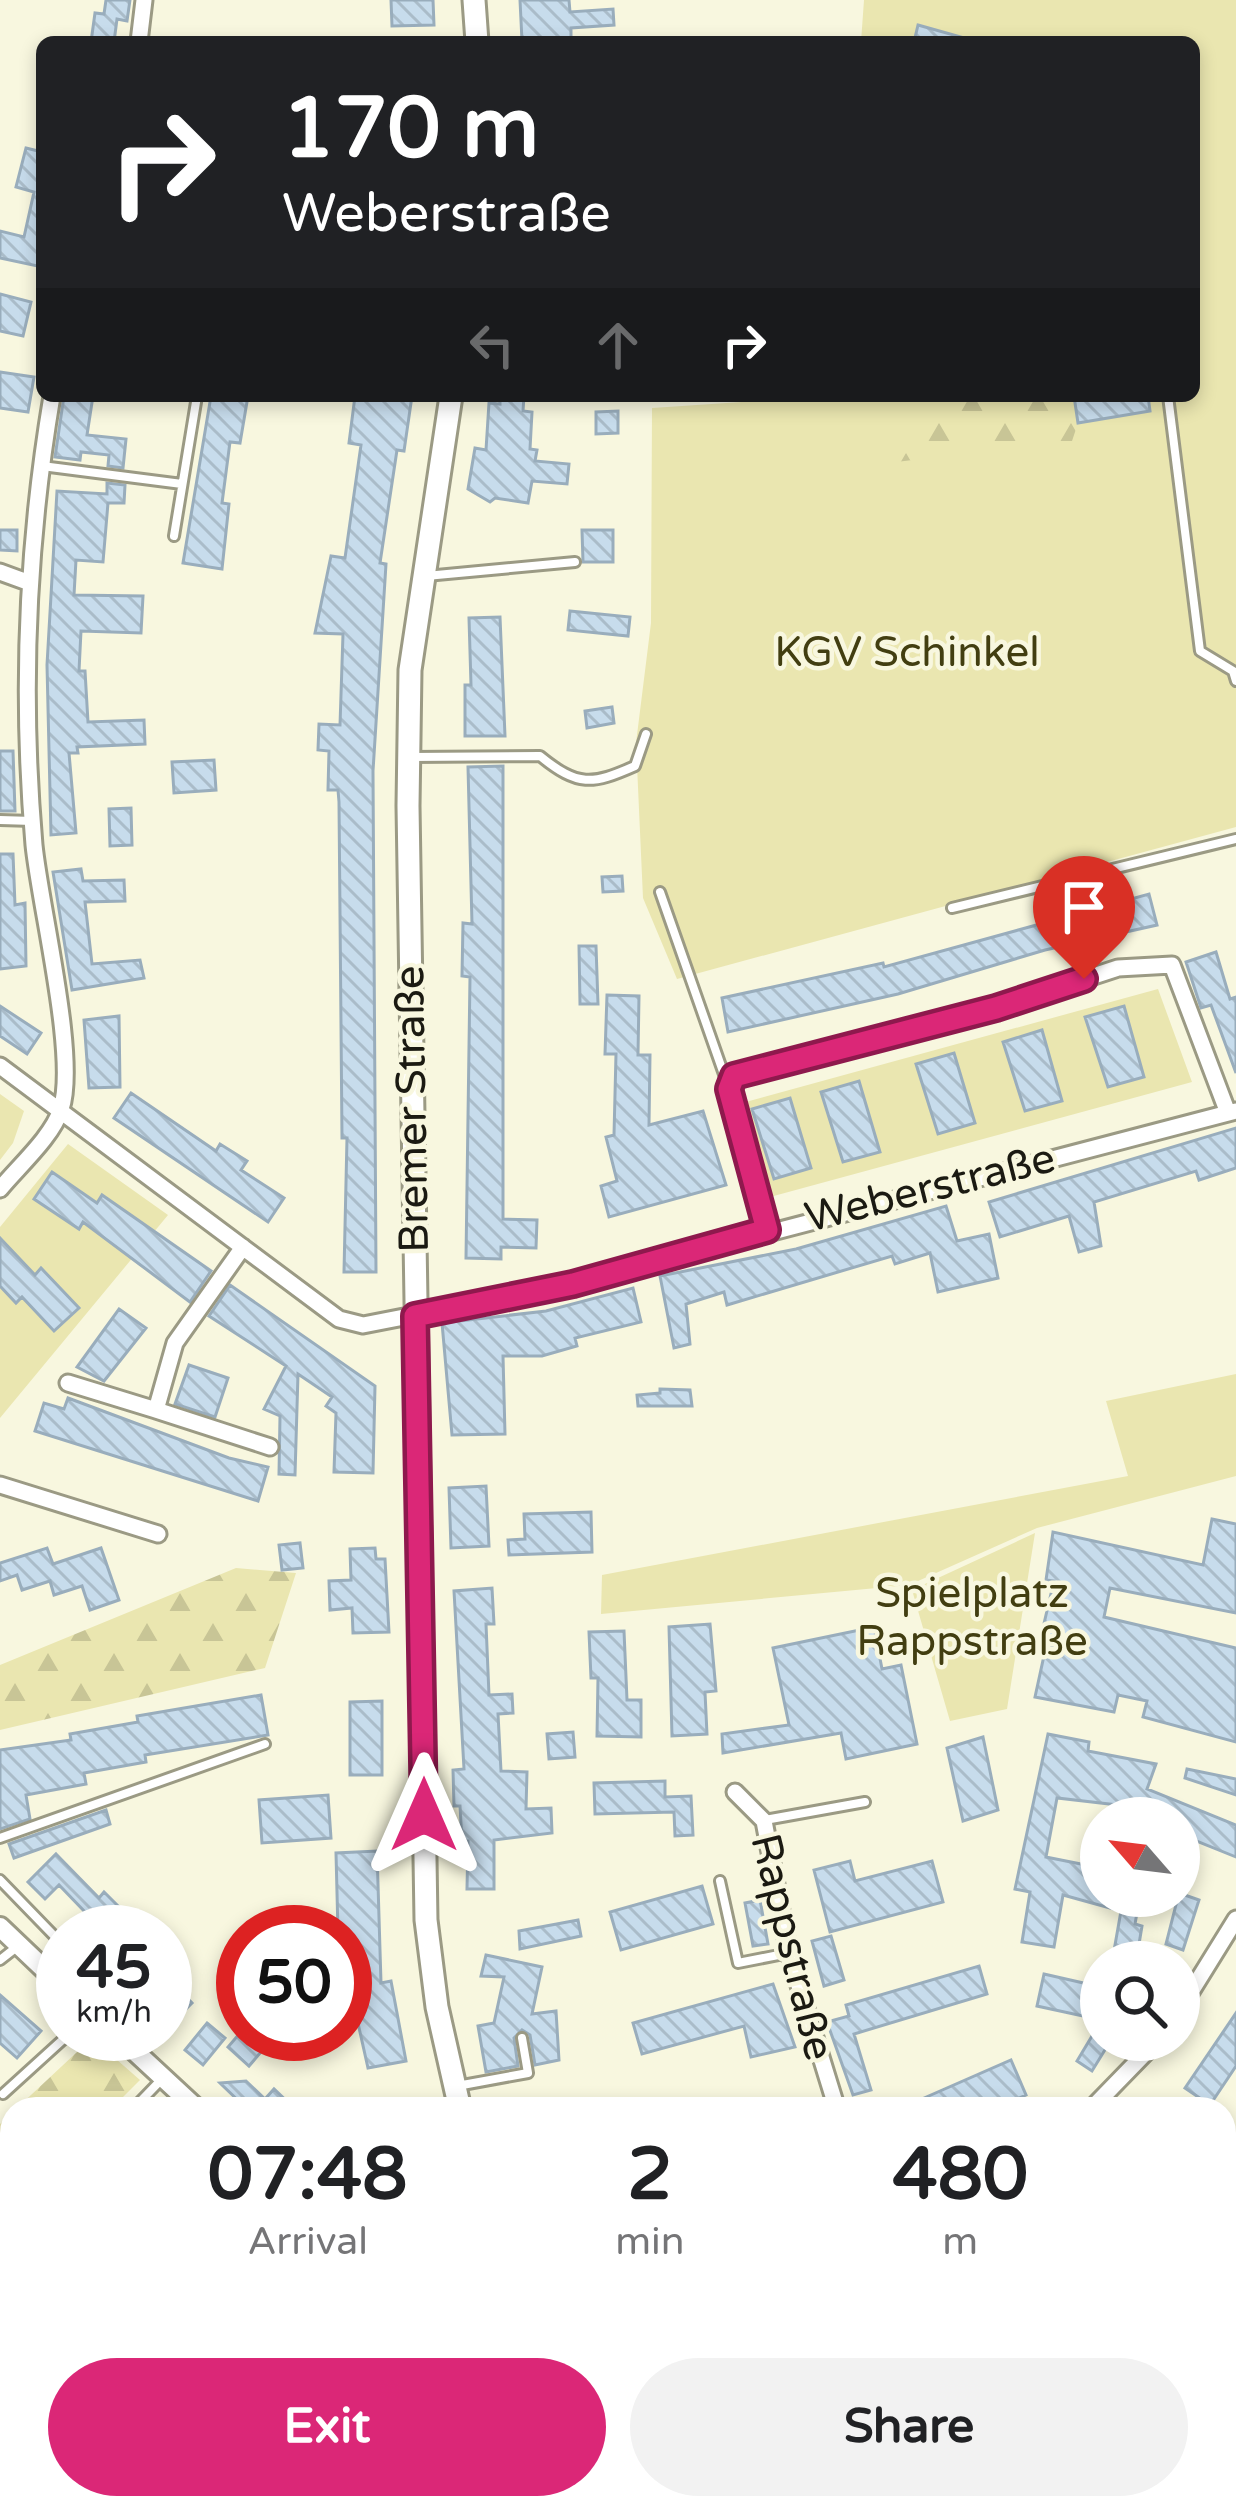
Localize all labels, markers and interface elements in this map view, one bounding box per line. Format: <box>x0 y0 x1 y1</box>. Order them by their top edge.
text: 170 m <box>282 79 539 180</box>
icon: right <box>84 84 240 240</box>
text: Weberstraße <box>282 181 611 246</box>
icon: left <box>459 312 525 378</box>
icon: ahead <box>585 312 651 378</box>
icon: right <box>711 312 777 378</box>
park label: KGV Schinkel <box>774 627 1040 678</box>
pin <box>1033 856 1135 979</box>
icon: arrive <box>1051 874 1117 940</box>
street label: Bremer Straße <box>384 965 440 1253</box>
street label: Weberstraße <box>800 1132 1060 1244</box>
park label: Spielplatz Rappstraße <box>856 1568 1088 1667</box>
position arrow <box>361 1752 487 1878</box>
north arrow <box>1080 1797 1200 1917</box>
map controls <box>1080 1797 1200 2061</box>
street label: Rappstraße <box>739 1828 845 2066</box>
speed limit sign: 50 <box>216 1905 372 2061</box>
text: 45 <box>76 1932 152 2004</box>
button: search <box>1080 1941 1200 2061</box>
text: km/h <box>76 1994 152 2031</box>
text: 07:48 <box>208 2132 407 2219</box>
text: 2 <box>627 2132 673 2219</box>
text: 480 <box>892 2132 1028 2219</box>
text: Arrival <box>247 2218 368 2265</box>
text: min <box>615 2218 685 2265</box>
text: m <box>942 2218 978 2265</box>
button: Exit <box>48 2358 606 2496</box>
button: Share <box>630 2358 1188 2496</box>

